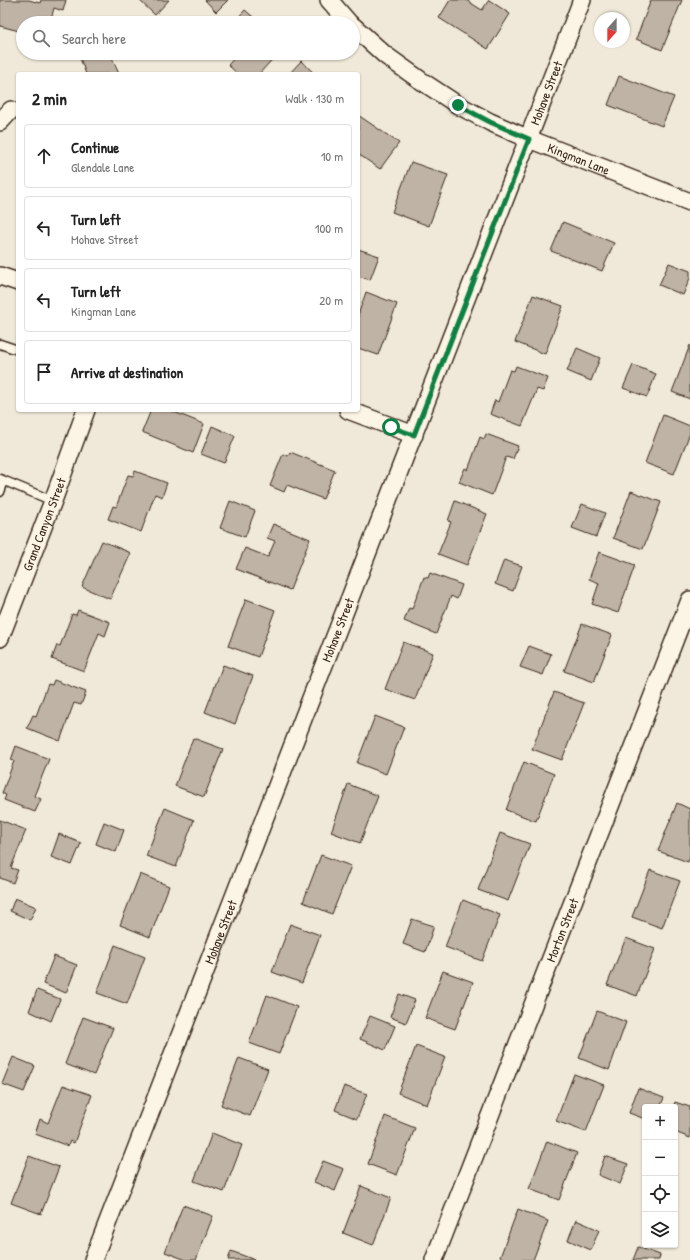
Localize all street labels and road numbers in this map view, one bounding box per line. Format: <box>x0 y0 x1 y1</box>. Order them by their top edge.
street label: Mohave Street <box>525 58 567 127</box>
street label: Kingman Lane <box>545 138 613 179</box>
street label: Grand Canyon Street <box>18 475 70 573</box>
street label: Mohave Street <box>317 595 358 664</box>
street label: Morton Street <box>542 895 583 964</box>
street label: Mohave Street <box>200 897 241 966</box>

